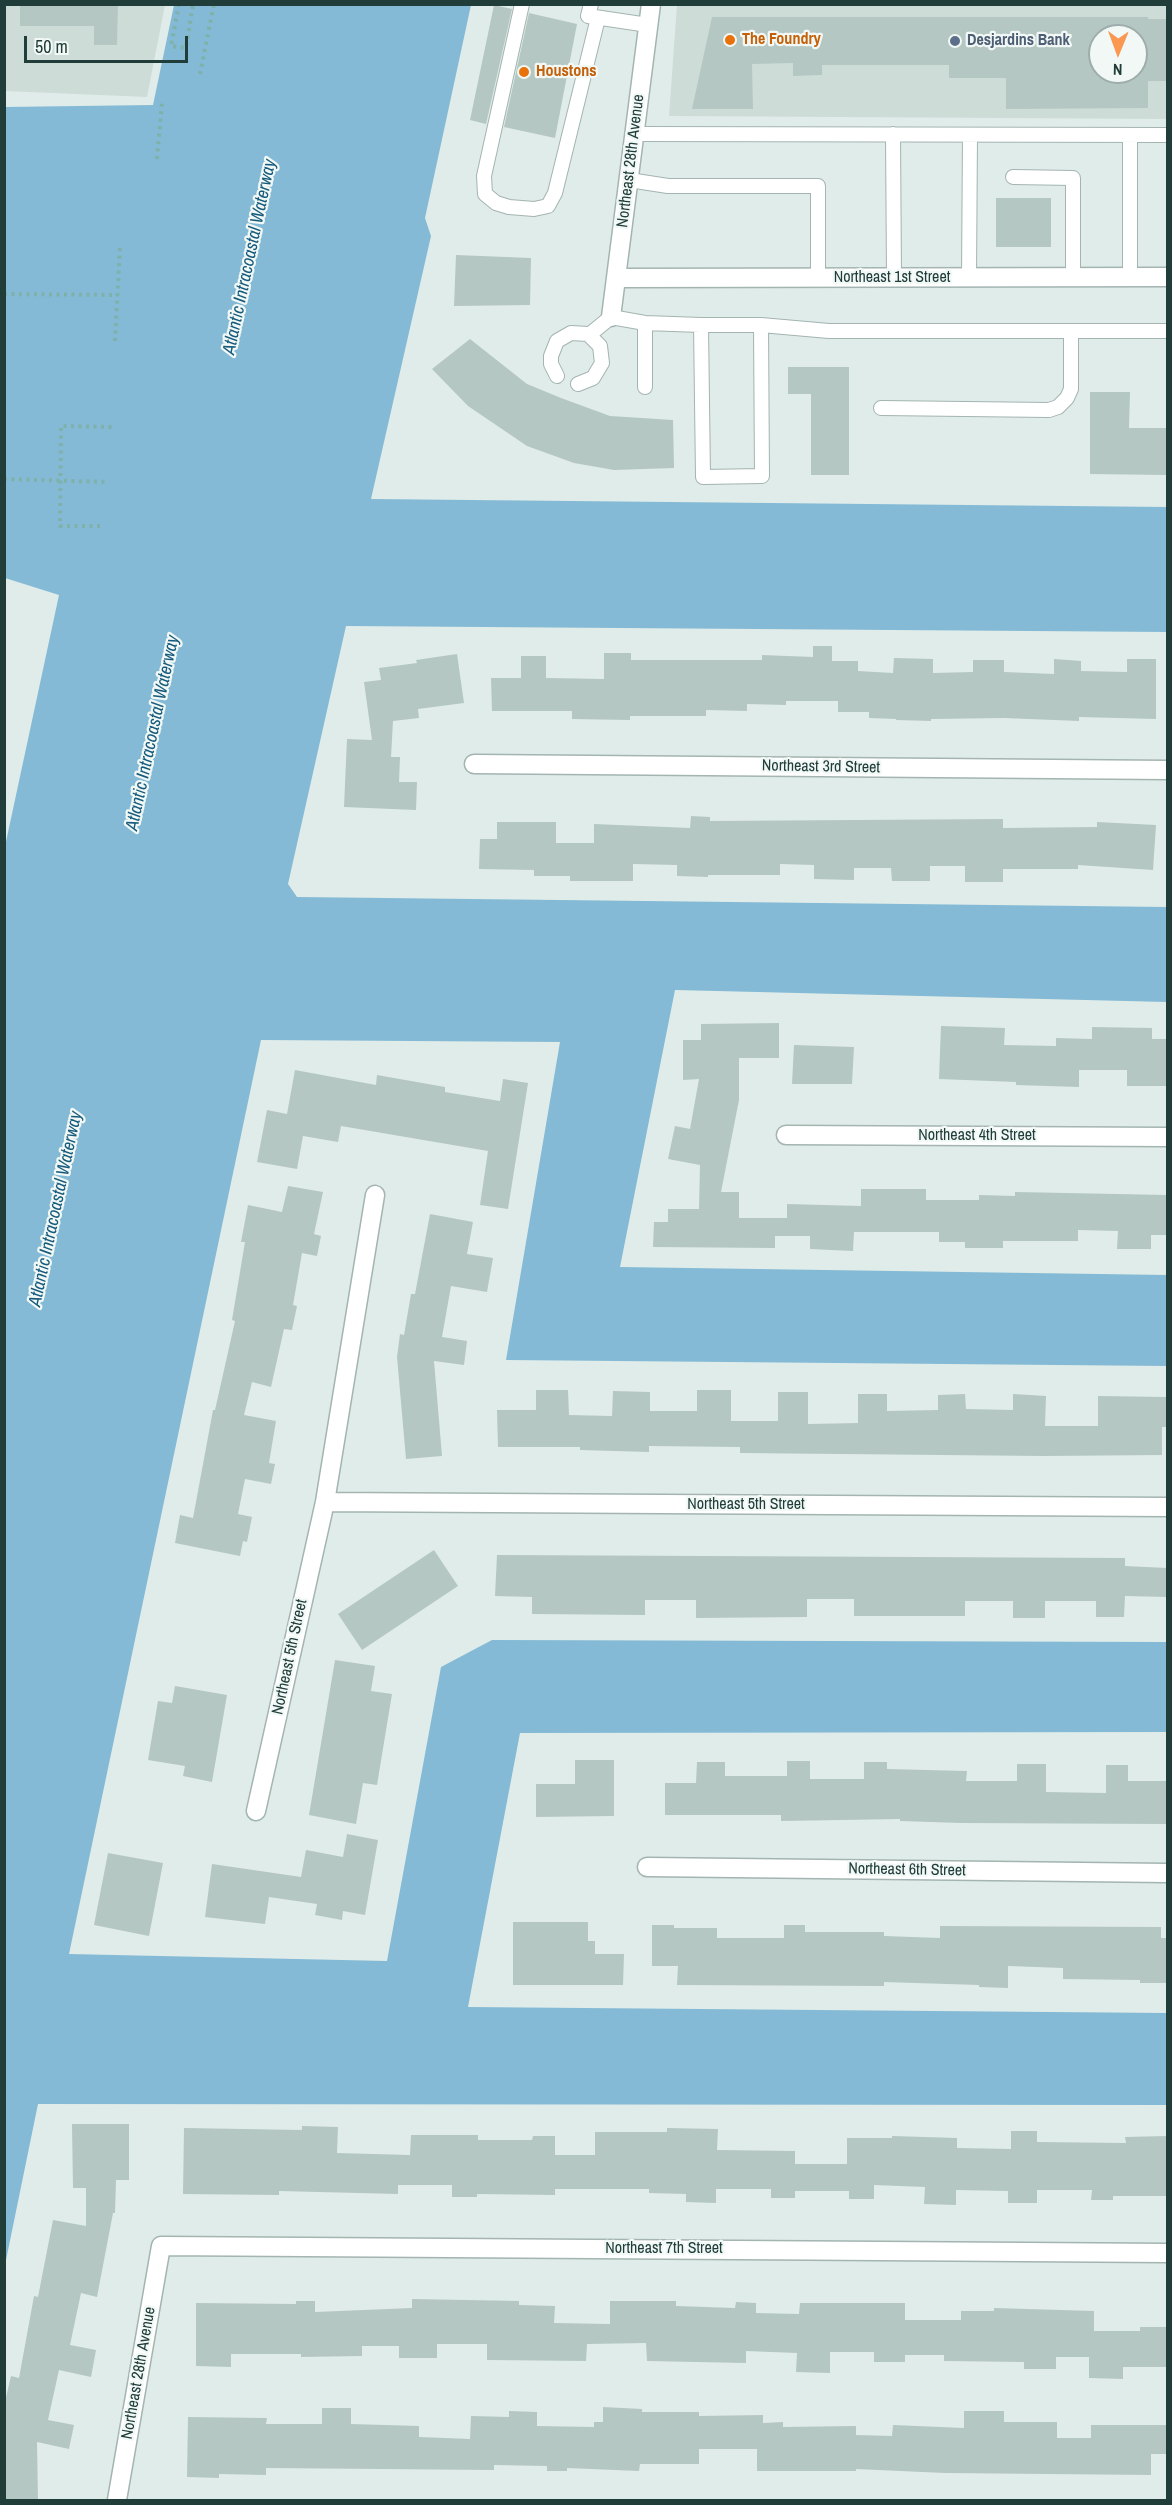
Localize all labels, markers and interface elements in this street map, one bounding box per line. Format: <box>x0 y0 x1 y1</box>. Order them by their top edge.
scale bar <box>27 24 190 62</box>
north arrow <box>1088 24 1148 84</box>
place label: The Foundry <box>742 30 821 50</box>
place label: Desjardins Bank <box>967 31 1070 51</box>
marker: The Foundry <box>723 33 737 47</box>
text: 50 m <box>35 34 68 59</box>
marker: Desjardins Bank <box>948 34 962 48</box>
text: N <box>1113 59 1123 81</box>
place label: Houstons <box>536 62 596 82</box>
marker: Houstons <box>517 65 531 79</box>
street label: Northeast 28th Avenue <box>613 93 649 229</box>
water label: Atlantic Intracoastal Waterway <box>219 157 281 357</box>
street label: Northeast 1st Street <box>834 268 950 288</box>
water label: Atlantic Intracoastal Waterway <box>122 633 184 833</box>
street label: Northeast 3rd Street <box>762 756 880 778</box>
water label: Atlantic Intracoastal Waterway <box>25 1109 87 1309</box>
street label: Northeast 4th Street <box>918 1126 1036 1146</box>
street label: Northeast 5th Street <box>687 1495 805 1515</box>
street label: Northeast 5th Street <box>268 1598 312 1716</box>
street label: Northeast 6th Street <box>848 1859 966 1881</box>
street label: Northeast 7th Street <box>605 2239 723 2259</box>
street label: Northeast 28th Avenue <box>118 2305 160 2441</box>

